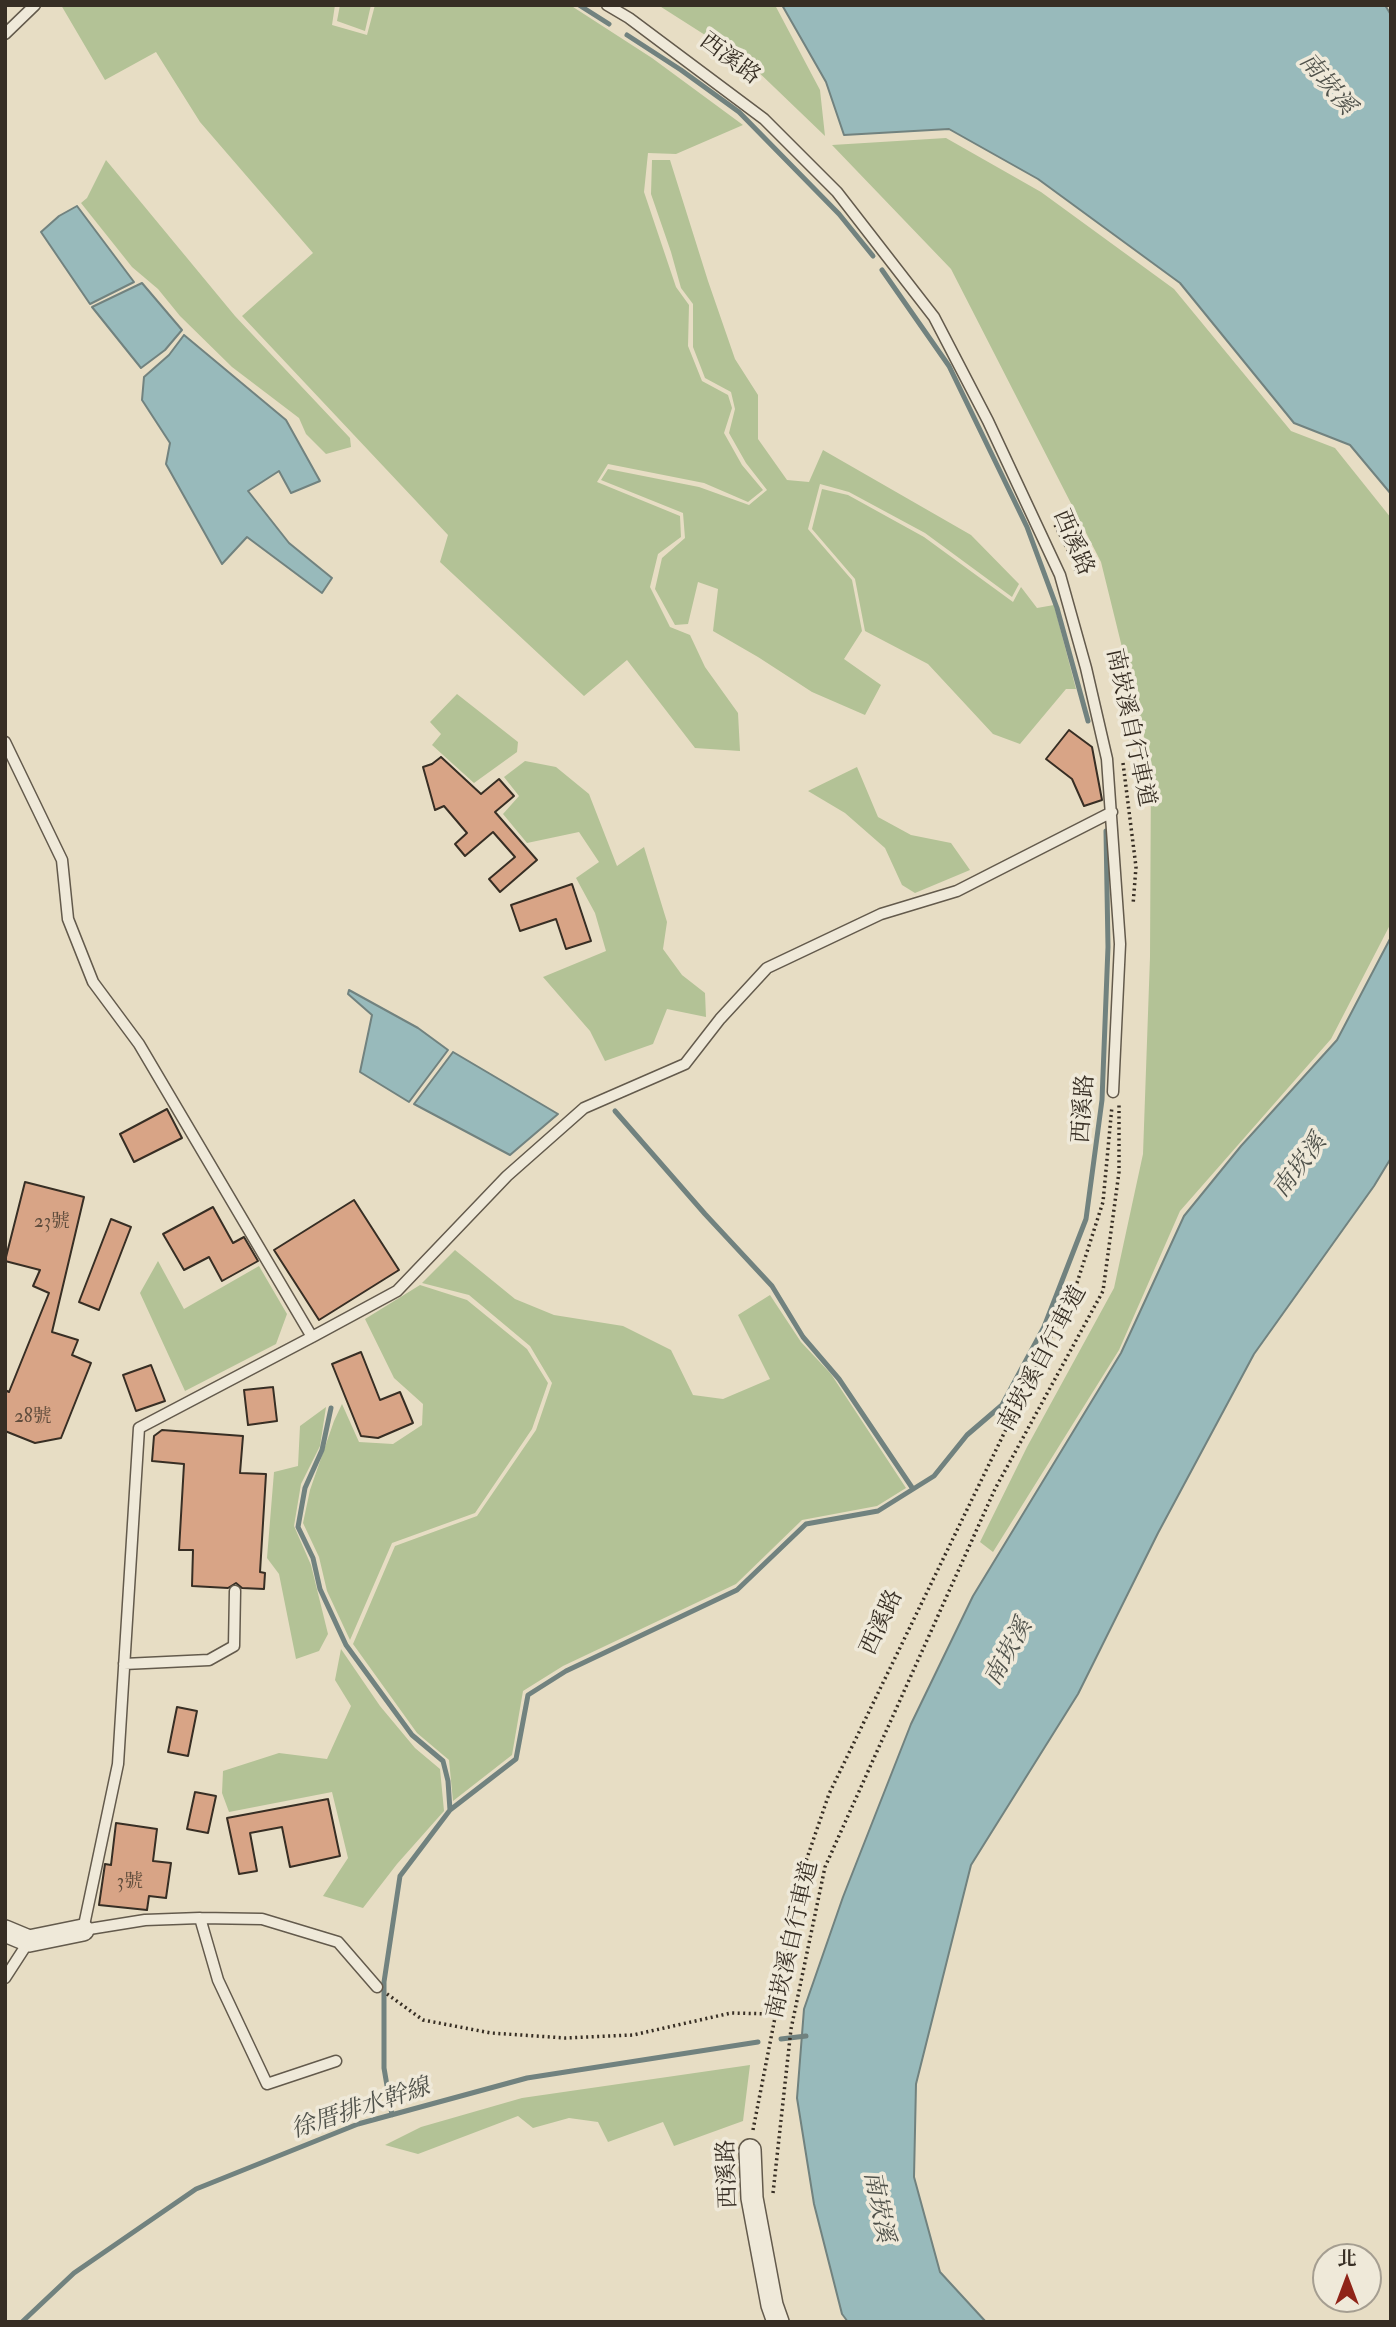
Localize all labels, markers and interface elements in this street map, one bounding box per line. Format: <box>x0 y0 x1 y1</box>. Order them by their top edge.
street label: 西溪路 <box>693 28 765 92</box>
water label: 南崁溪 <box>1292 48 1360 122</box>
street label: 西溪路 <box>1046 506 1098 580</box>
street label: 南崁溪自行車道 <box>1099 646 1159 810</box>
street label: 西溪路 <box>1069 1074 1101 1144</box>
water label: 南崁溪 <box>1268 1130 1334 1204</box>
house number: 23號 <box>34 1212 70 1234</box>
street label: 南崁溪自行車道 <box>994 1281 1094 1437</box>
house number: 28號 <box>14 1407 52 1429</box>
street label: 西溪路 <box>856 1586 910 1660</box>
water label: 南崁溪 <box>980 1615 1040 1691</box>
street label: 南崁溪自行車道 <box>762 1858 826 2022</box>
house number: 3號 <box>117 1872 143 1894</box>
water label: 徐厝排水幹線 <box>288 2074 434 2146</box>
street label: 西溪路 <box>714 2139 744 2209</box>
water label: 南崁溪 <box>856 2169 898 2245</box>
north arrow <box>1312 2243 1382 2313</box>
text: 北 <box>1337 2247 1357 2271</box>

